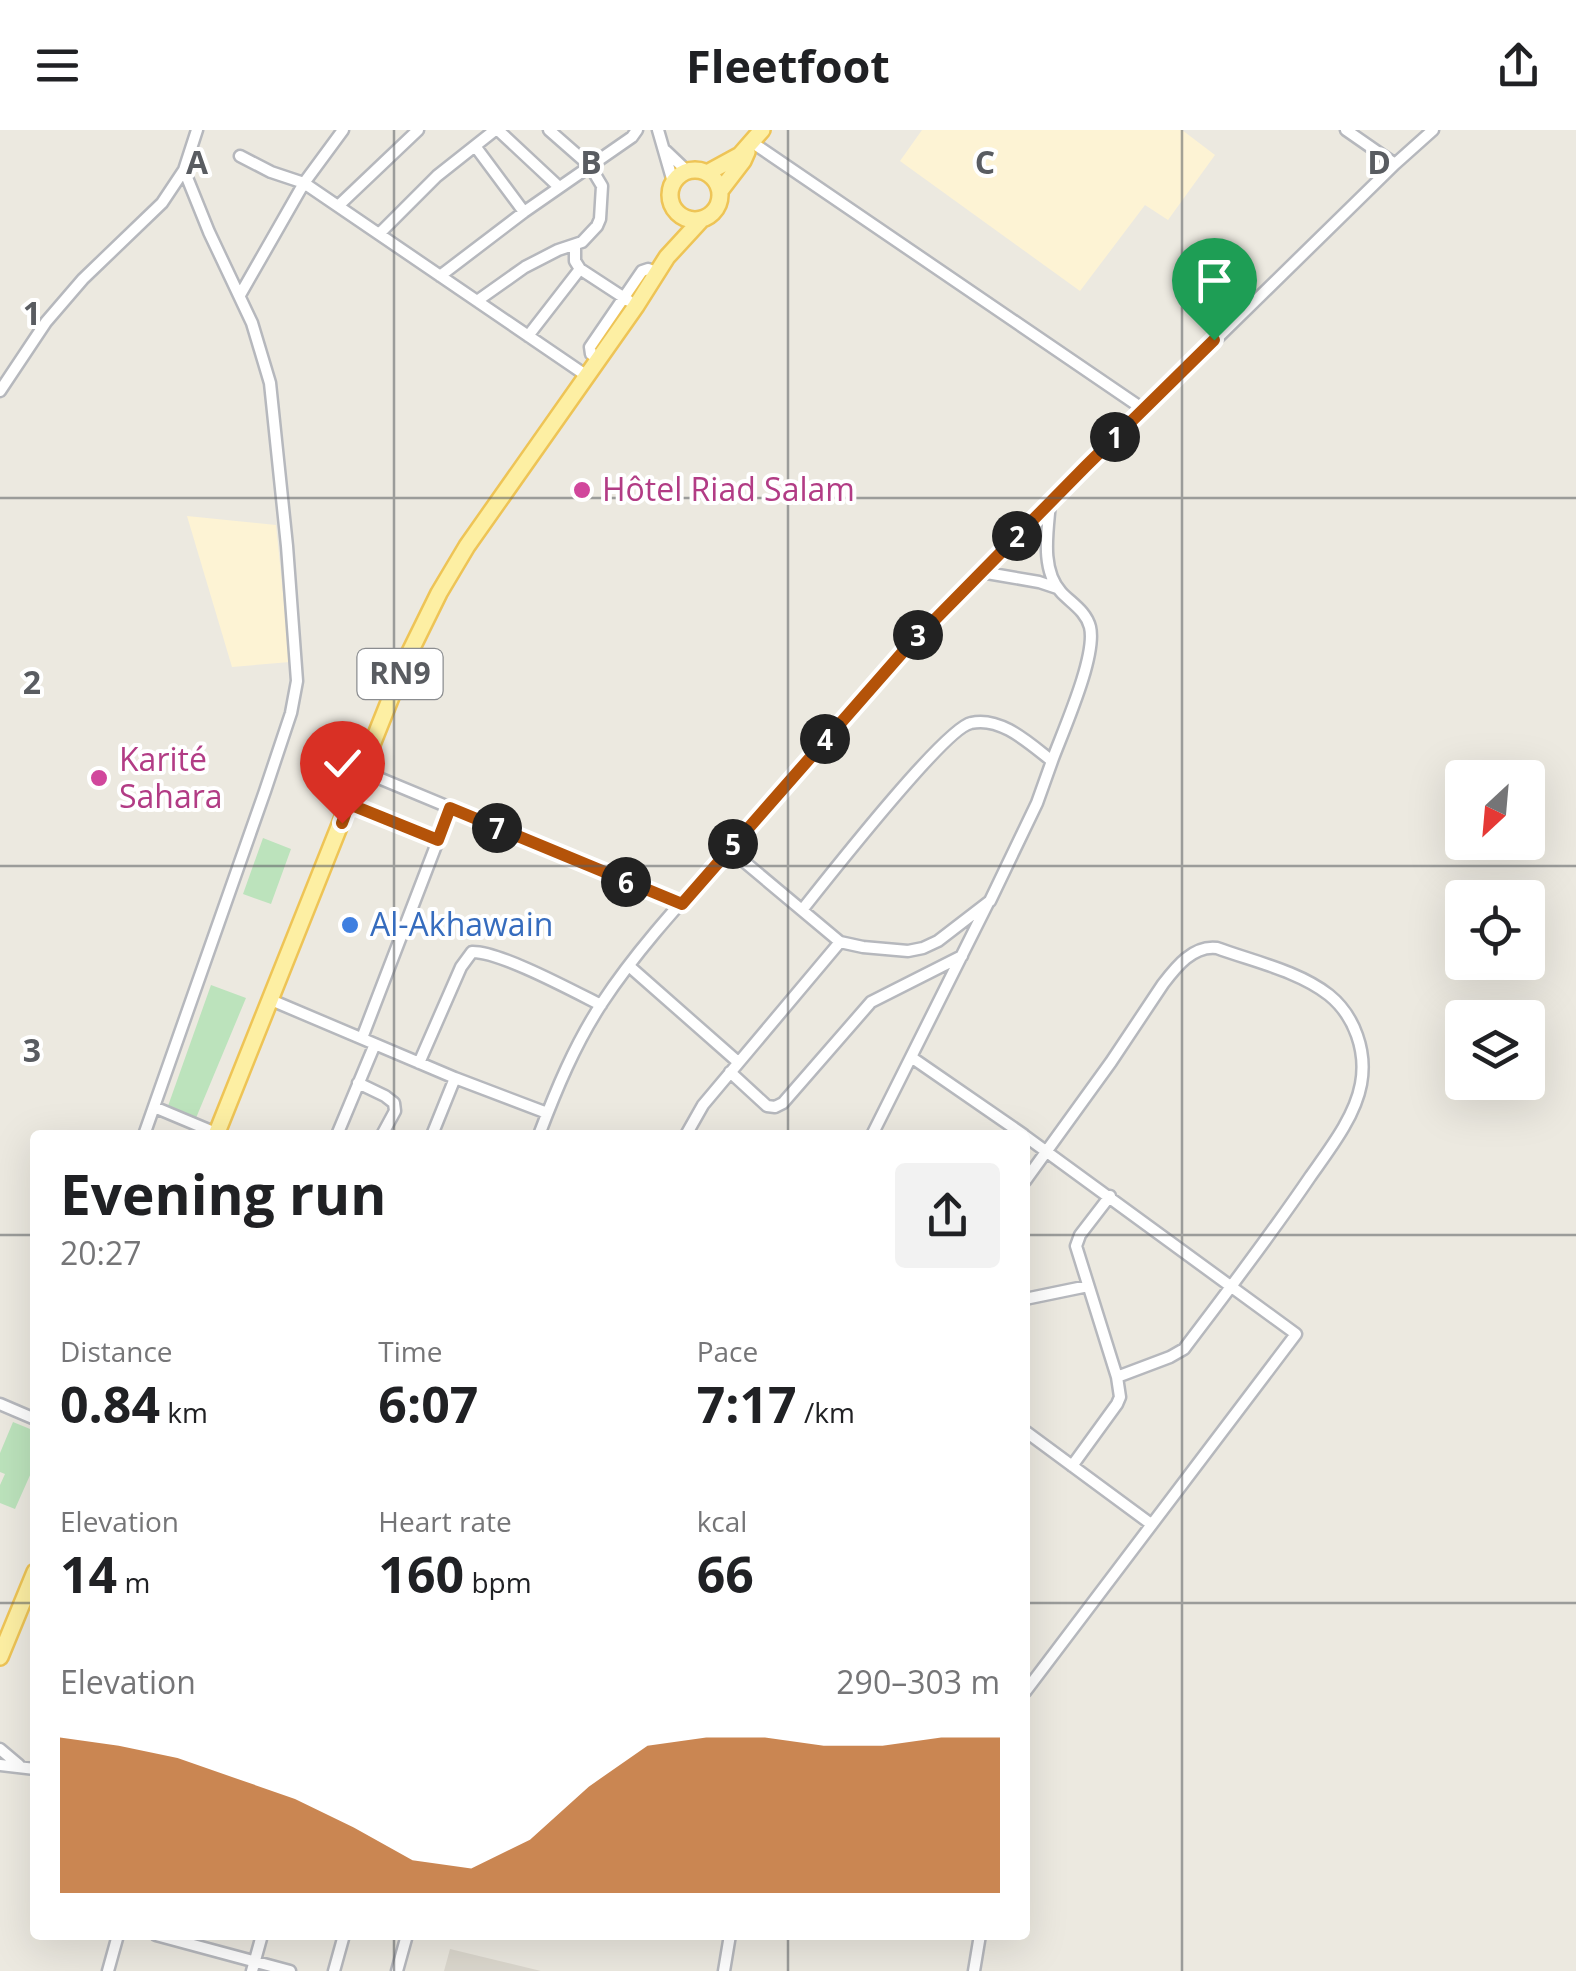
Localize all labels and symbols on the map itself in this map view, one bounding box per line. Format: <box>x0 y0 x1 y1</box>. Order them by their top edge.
text: A <box>186 140 209 183</box>
text: B <box>580 140 602 183</box>
text: C <box>975 140 995 183</box>
text: D <box>1367 140 1391 183</box>
pin <box>1172 238 1257 341</box>
text: 1 <box>23 291 41 334</box>
pin: 1 <box>1090 412 1140 462</box>
place label: Hôtel Riad Salam <box>602 467 855 510</box>
marker: Hôtel Riad Salam <box>571 479 593 501</box>
pin: 2 <box>992 511 1042 561</box>
pin: 3 <box>893 610 943 660</box>
road number: RN9 <box>358 649 442 699</box>
text: 2 <box>23 660 41 703</box>
pin: 4 <box>800 714 850 764</box>
pin <box>300 721 385 824</box>
place label: Karité Sahara <box>119 737 223 817</box>
north arrow <box>1445 760 1545 860</box>
marker: Karité Sahara <box>88 767 110 789</box>
pin: 7 <box>472 803 522 853</box>
pin: 5 <box>708 819 758 869</box>
pin: 6 <box>601 857 651 907</box>
place label: Al-Akhawain <box>370 902 553 945</box>
marker: Al-Akhawain <box>339 914 361 936</box>
text: 3 <box>23 1028 41 1071</box>

